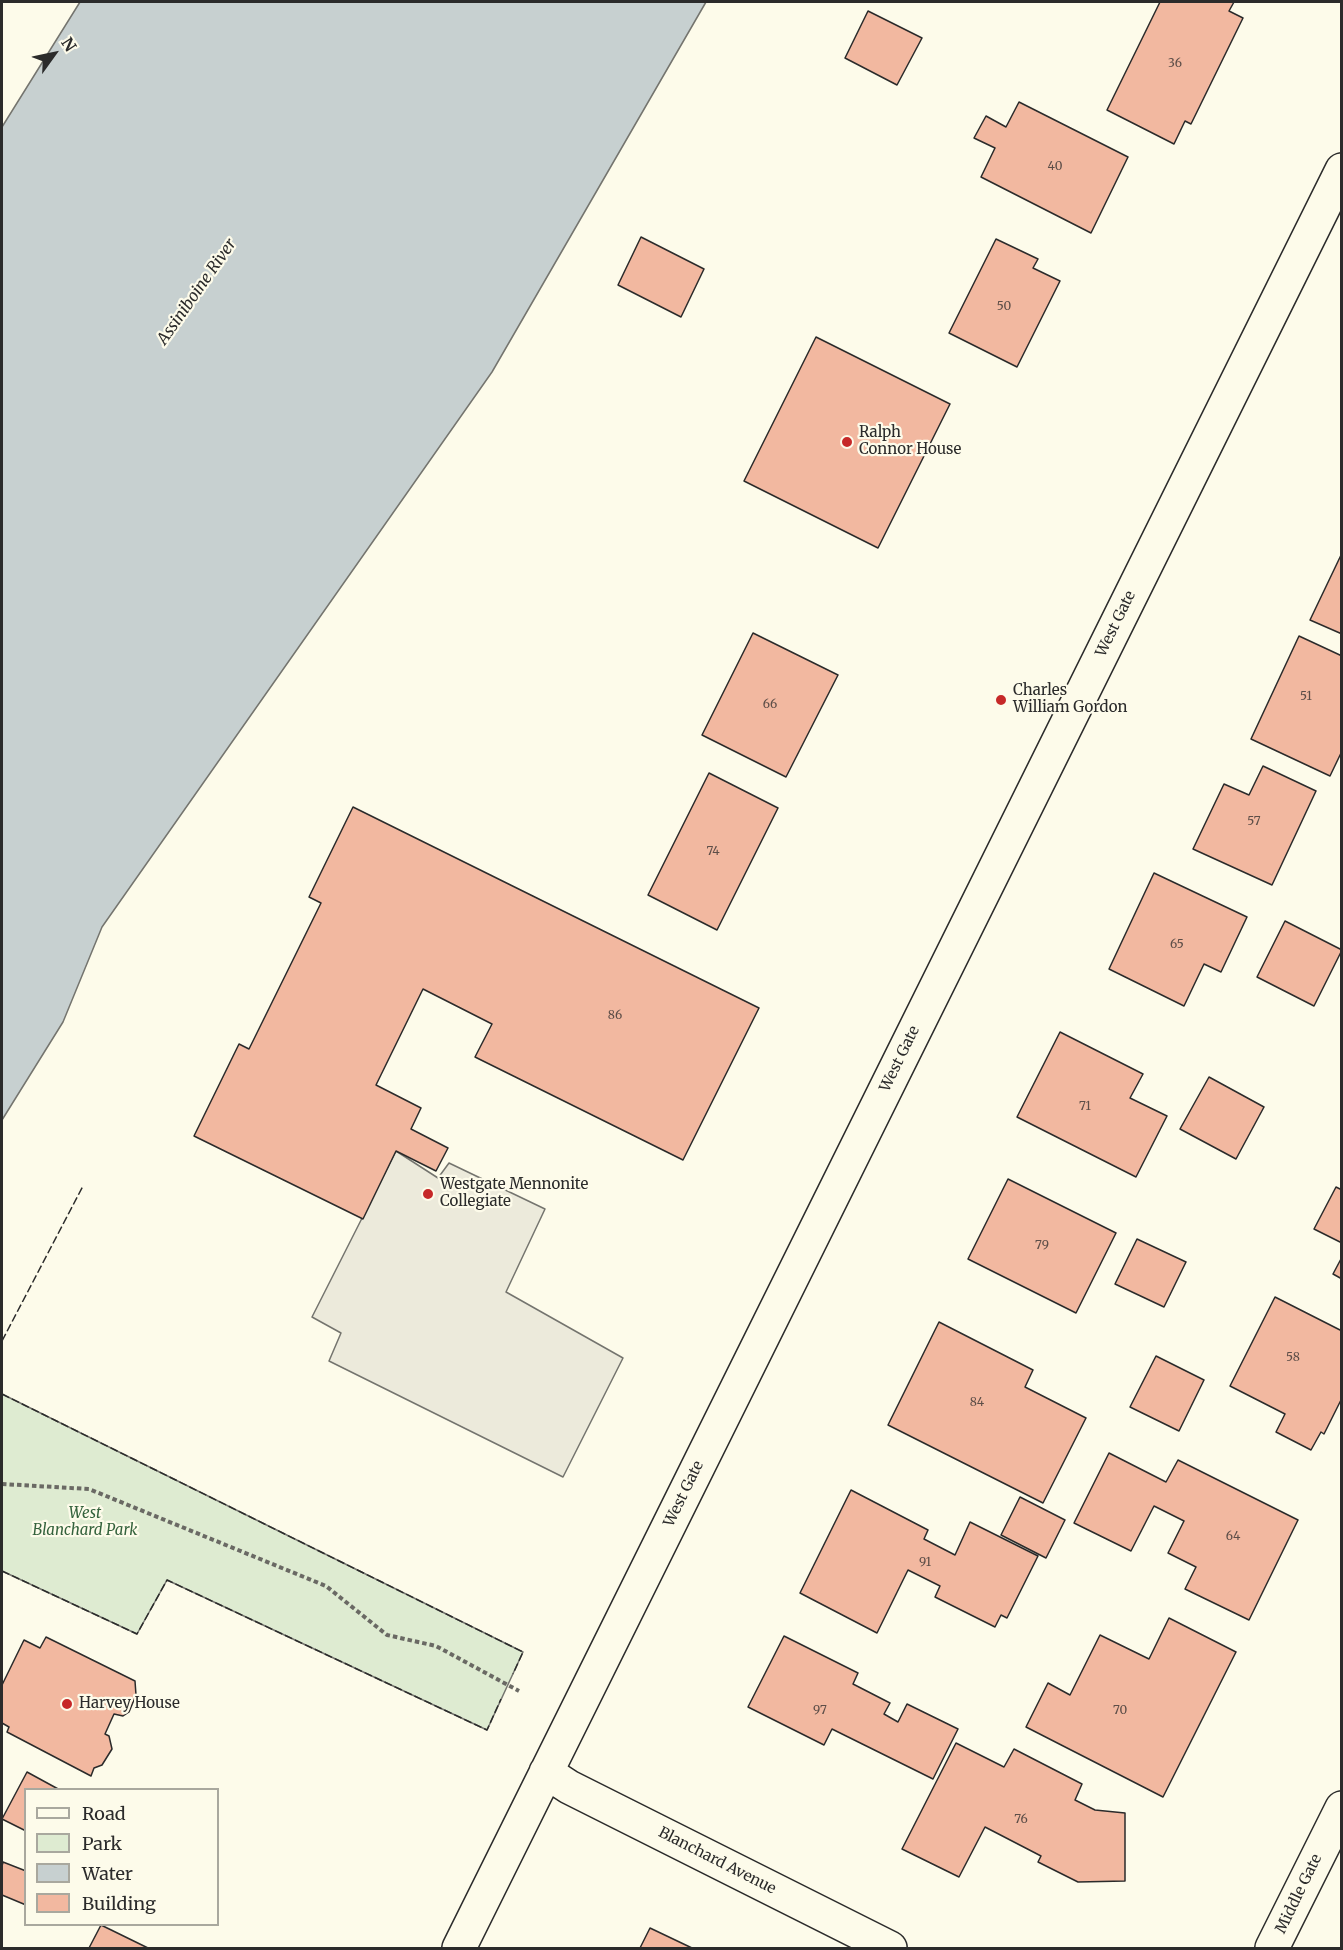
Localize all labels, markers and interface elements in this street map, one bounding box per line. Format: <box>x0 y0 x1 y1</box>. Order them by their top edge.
north arrow <box>24 24 84 84</box>
text: N <box>57 33 81 55</box>
house number: 36 <box>1168 57 1182 71</box>
house number: 40 <box>1048 160 1062 174</box>
water label: Assiniboine River <box>153 235 241 349</box>
house number: 50 <box>997 300 1011 314</box>
place label: Ralph Connor House <box>859 424 961 459</box>
marker: Ralph Connor House <box>840 435 854 449</box>
street label: West Gate <box>1092 588 1140 660</box>
place label: Charles William Gordon <box>1013 682 1127 717</box>
house number: 51 <box>1300 690 1312 704</box>
marker: Charles William Gordon <box>994 693 1008 707</box>
house number: 66 <box>763 698 777 712</box>
house number: 57 <box>1247 815 1261 829</box>
house number: 74 <box>706 845 720 859</box>
house number: 65 <box>1170 938 1184 952</box>
house number: 86 <box>608 1009 622 1023</box>
street label: West Gate <box>876 1023 924 1095</box>
house number: 71 <box>1079 1100 1091 1114</box>
place label: Westgate Mennonite Collegiate <box>440 1176 588 1211</box>
marker: Westgate Mennonite Collegiate <box>421 1187 435 1201</box>
house number: 79 <box>1035 1239 1049 1253</box>
house number: 58 <box>1286 1351 1300 1365</box>
house number: 84 <box>970 1396 984 1410</box>
street label: West Gate <box>660 1458 708 1530</box>
park label: West Blanchard Park <box>33 1505 137 1540</box>
house number: 64 <box>1226 1530 1240 1544</box>
house number: 91 <box>919 1556 931 1570</box>
place label: Harvey House <box>79 1695 180 1713</box>
marker: Harvey House <box>60 1697 74 1711</box>
house number: 97 <box>813 1704 827 1718</box>
house number: 70 <box>1113 1704 1127 1718</box>
legend <box>24 1788 219 1926</box>
text: Road <box>82 1802 126 1825</box>
house number: 76 <box>1014 1813 1028 1827</box>
street label: Blanchard Avenue <box>655 1824 779 1898</box>
text: Park <box>82 1832 122 1855</box>
street label: Middle Gate <box>1272 1851 1326 1937</box>
text: Water <box>82 1862 133 1885</box>
text: Building <box>82 1892 156 1915</box>

